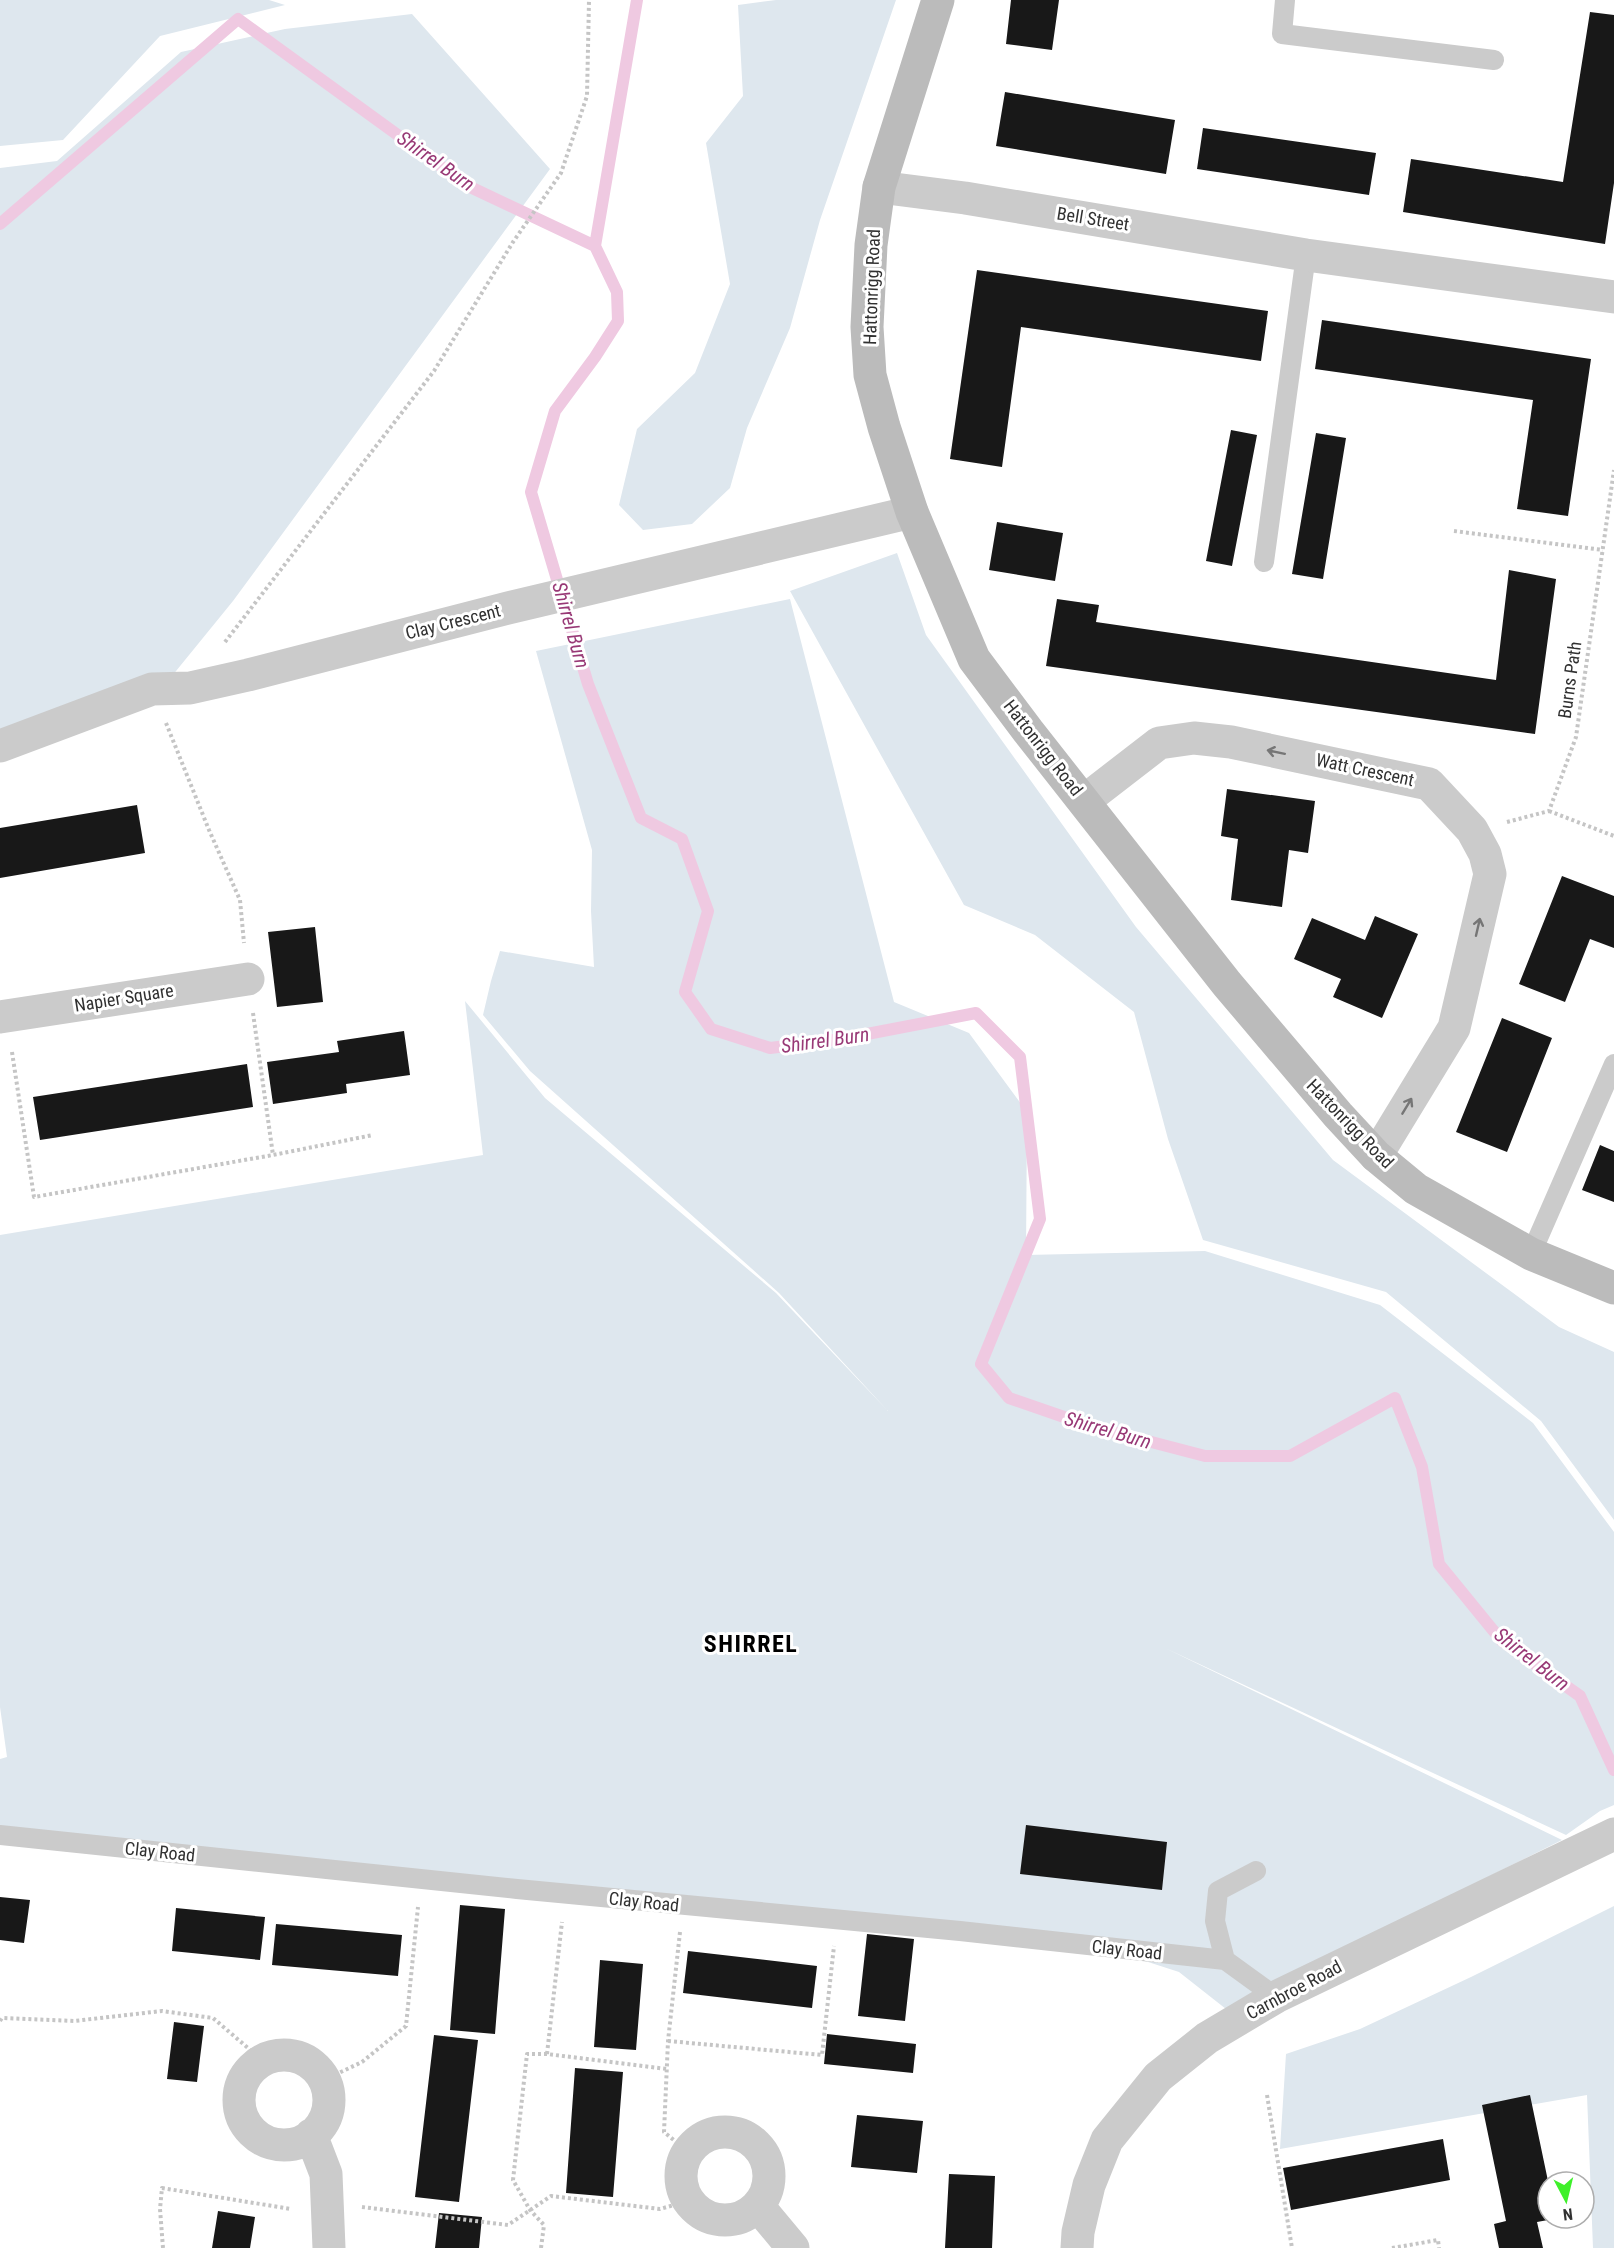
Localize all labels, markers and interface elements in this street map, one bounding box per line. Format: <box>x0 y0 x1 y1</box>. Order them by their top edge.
water label: Shirrel Burn <box>393 126 479 196</box>
street label: Bell Street <box>1055 202 1131 235</box>
street label: Hattonrigg Road <box>859 229 884 345</box>
water label: Shirrel Burn <box>547 579 595 671</box>
street label: Clay Crescent <box>403 600 503 643</box>
street label: Burns Path <box>1554 640 1585 720</box>
street label: Hattonrigg Road <box>1000 696 1087 800</box>
one-way arrow <box>1267 745 1286 757</box>
street label: Watt Crescent <box>1314 749 1416 790</box>
one-way arrow <box>1472 917 1484 936</box>
street label: Napier Square <box>73 979 175 1016</box>
water label: Shirrel Burn <box>779 1022 871 1058</box>
street label: Hattonrigg Road <box>1303 1075 1398 1173</box>
one-way arrow <box>1401 1098 1413 1115</box>
water label: Shirrel Burn <box>1062 1406 1154 1454</box>
water label: Shirrel Burn <box>1490 1622 1574 1696</box>
district label: SHIRREL <box>704 1630 798 1658</box>
street label: Clay Road <box>124 1837 196 1866</box>
street label: Clay Road <box>608 1887 680 1916</box>
street label: Clay Road <box>1091 1935 1163 1964</box>
street label: Carnbroe Road <box>1242 1956 1345 2023</box>
north arrow <box>1536 2170 1596 2230</box>
text: N <box>1562 2204 1574 2224</box>

